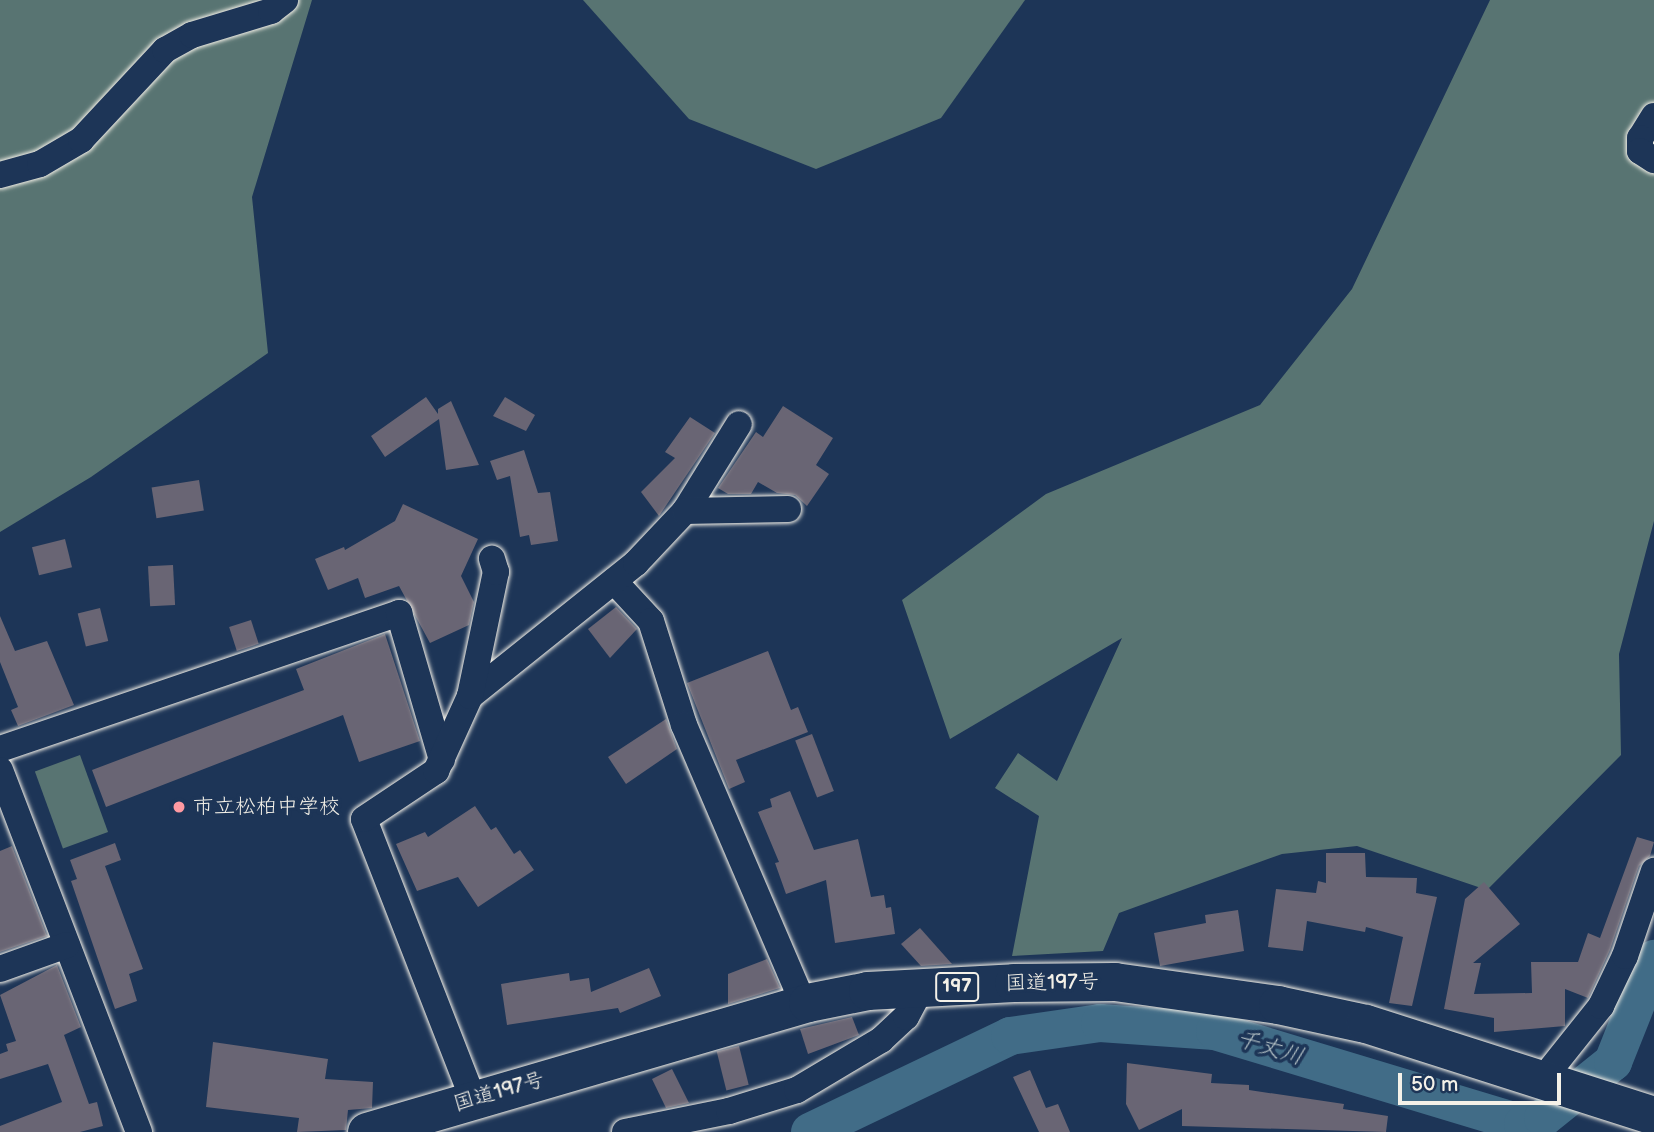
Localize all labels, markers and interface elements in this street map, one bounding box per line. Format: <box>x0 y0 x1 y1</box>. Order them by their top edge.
place label: 市立松柏中学校 <box>193 794 340 820</box>
marker: 市立松柏中学校 <box>171 799 187 815</box>
street label: 国道197号 <box>1005 970 1099 996</box>
road number: 197 <box>934 972 980 1002</box>
water label: 千丈川 <box>1233 1025 1307 1071</box>
scale bar <box>1402 1058 1565 1102</box>
street label: 国道197号 <box>451 1067 547 1117</box>
text: 50 m <box>1411 1072 1458 1097</box>

